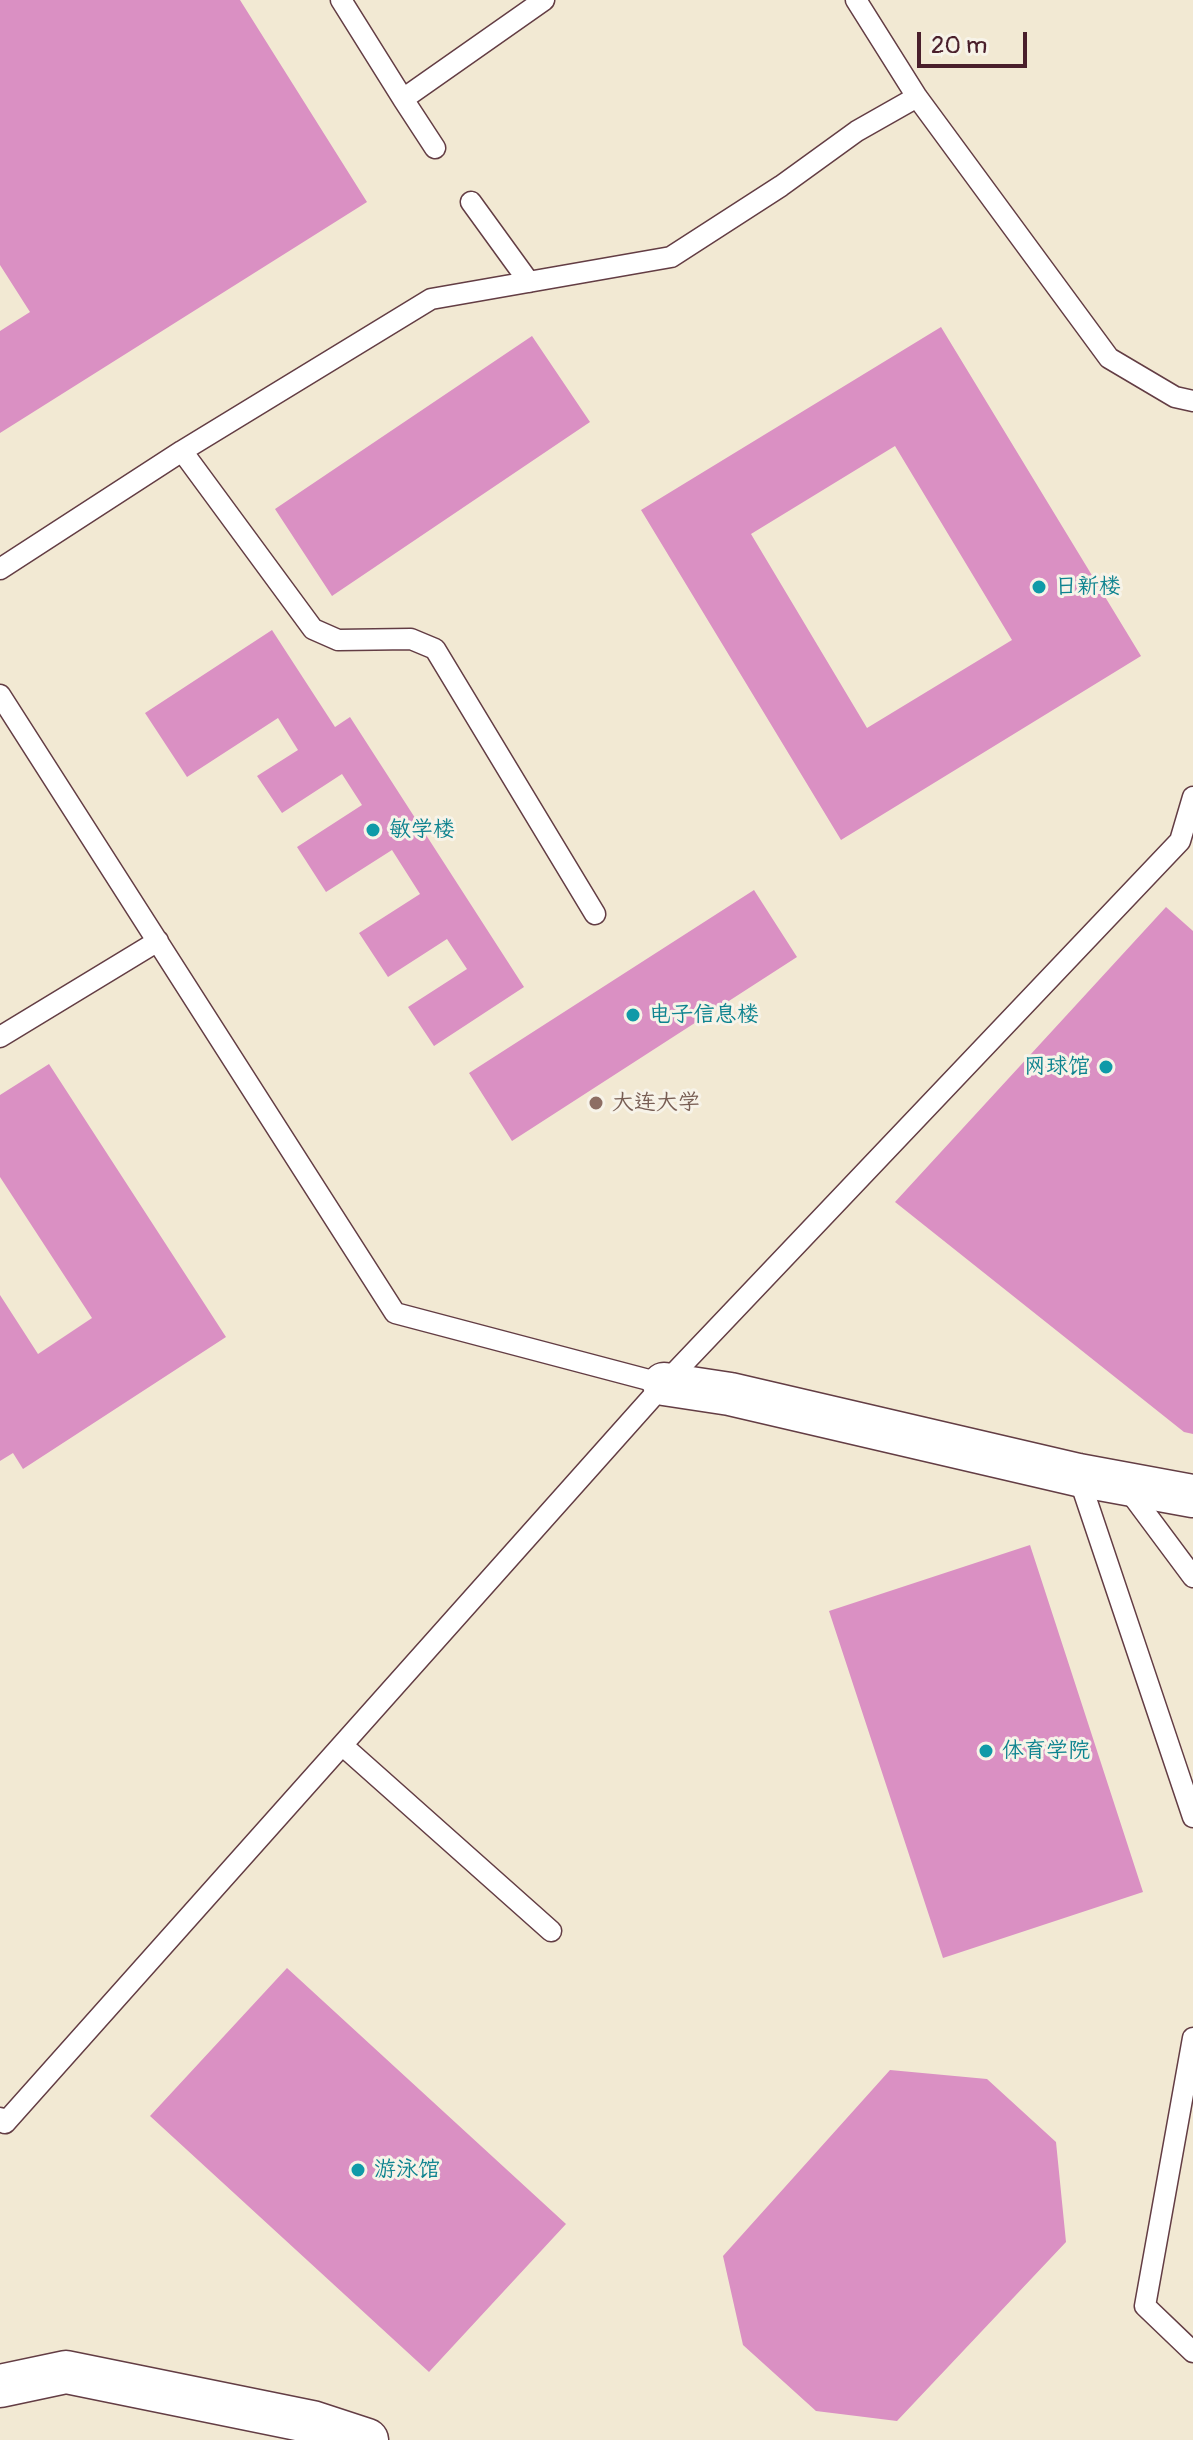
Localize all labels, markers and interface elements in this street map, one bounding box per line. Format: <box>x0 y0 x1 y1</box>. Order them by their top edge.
scale bar <box>921 16 1031 66</box>
text: 20 m <box>931 31 987 60</box>
place label: 日新楼 <box>1055 574 1121 600</box>
marker: 日新楼 <box>1030 578 1048 596</box>
place label: 敏学楼 <box>389 817 455 843</box>
marker: 敏学楼 <box>364 821 382 839</box>
place label: 电子信息楼 <box>649 1002 759 1028</box>
marker: 电子信息楼 <box>624 1006 642 1024</box>
place label: 网球馆 <box>1024 1054 1090 1080</box>
marker: 网球馆 <box>1097 1058 1115 1076</box>
place label: 大连大学 <box>612 1090 700 1116</box>
marker: 大连大学 <box>587 1094 605 1112</box>
place label: 体育学院 <box>1002 1738 1090 1764</box>
marker: 体育学院 <box>977 1742 995 1760</box>
place label: 游泳馆 <box>374 2157 440 2183</box>
marker: 游泳馆 <box>349 2161 367 2179</box>

